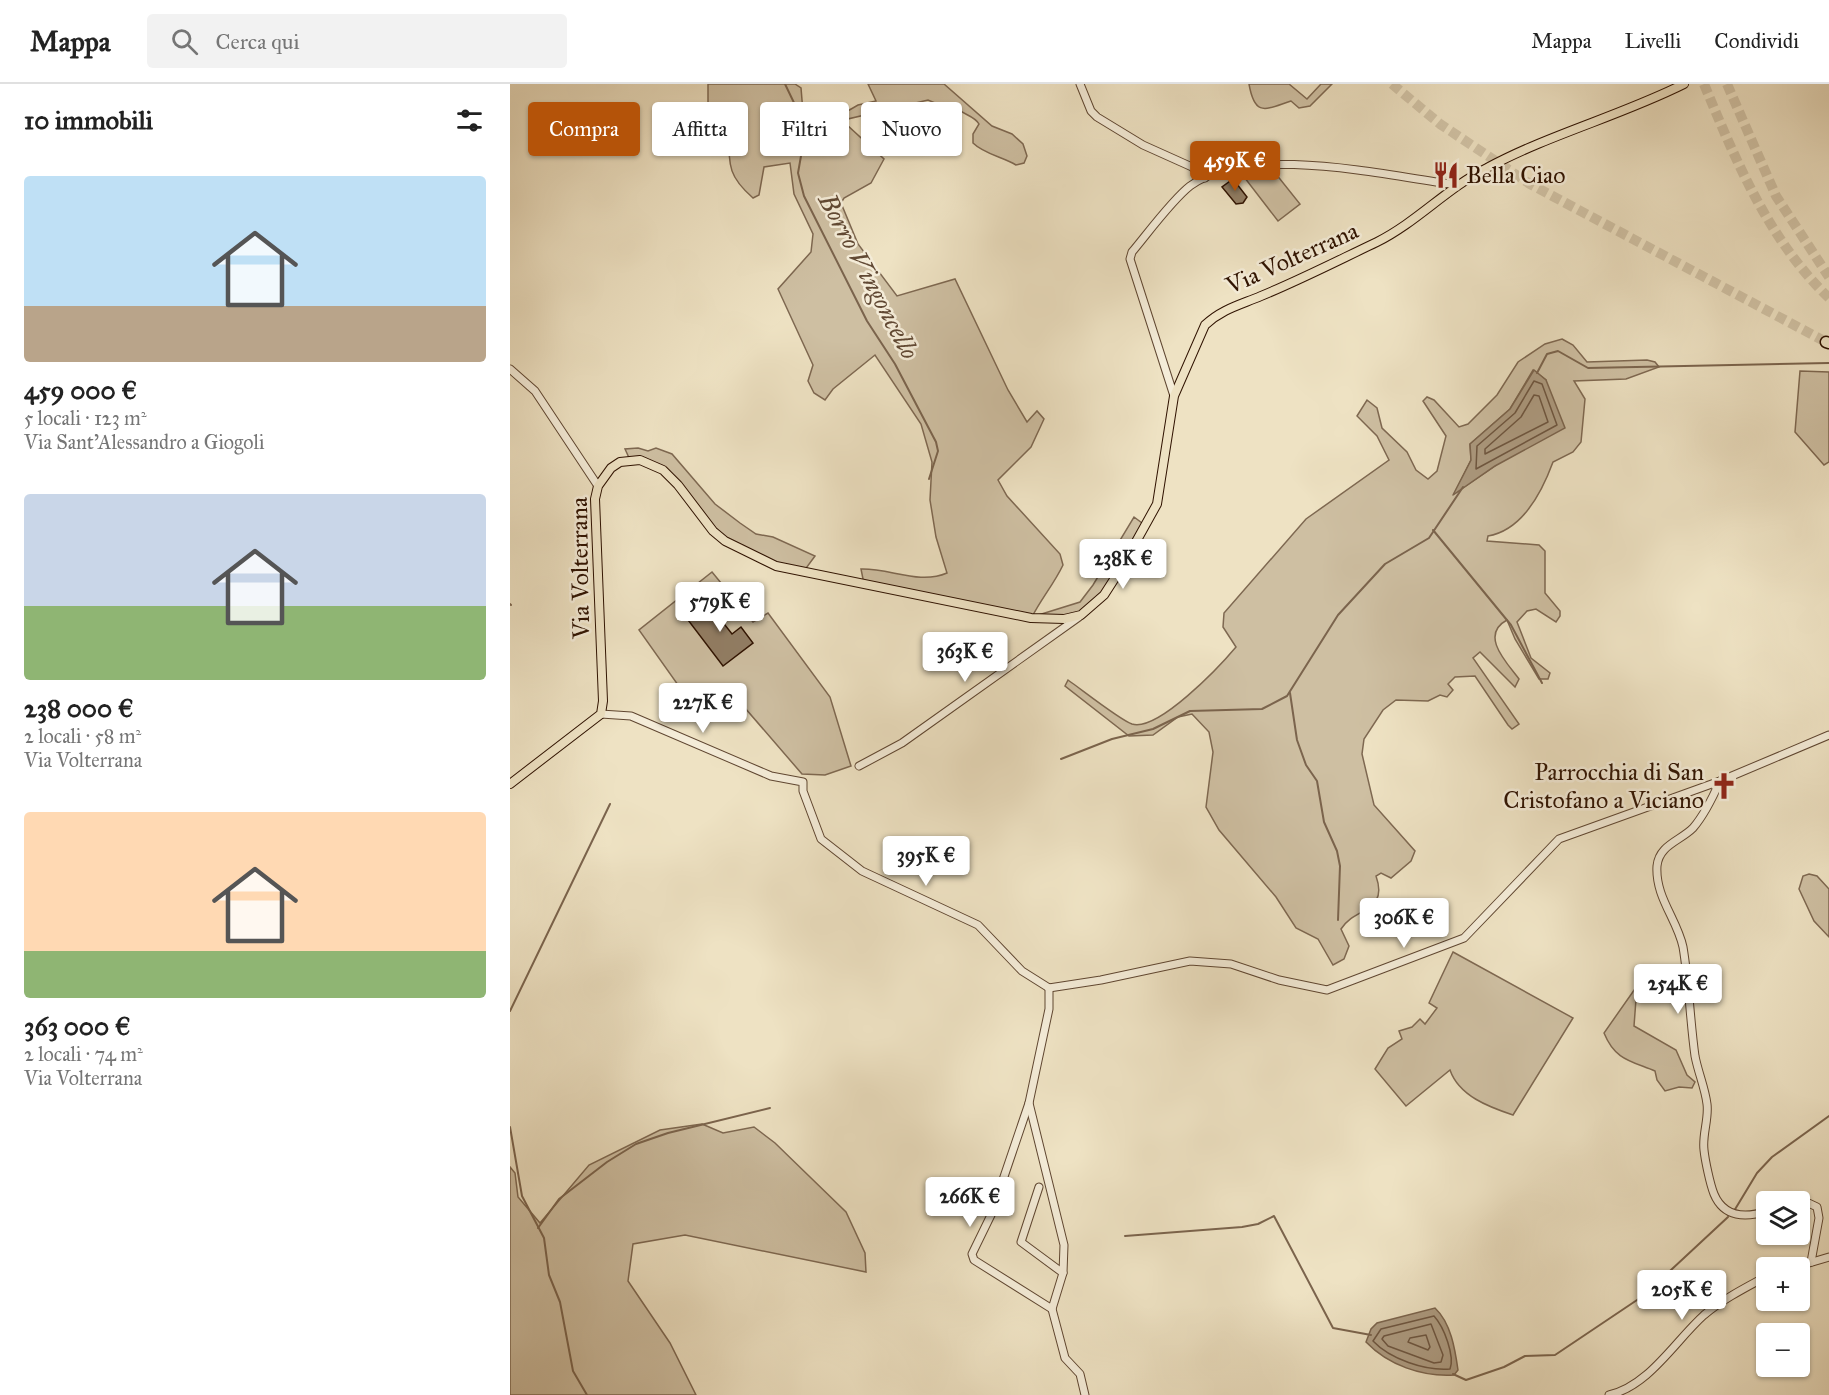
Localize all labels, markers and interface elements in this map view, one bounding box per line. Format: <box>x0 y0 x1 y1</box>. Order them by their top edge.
search box <box>147 14 567 68</box>
text: Mappa <box>30 24 111 59</box>
icon: search <box>168 25 201 58</box>
text: Cerca qui <box>216 28 299 55</box>
text: Mappa <box>1531 28 1592 54</box>
text: Livelli <box>1625 28 1681 54</box>
text: Condividi <box>1714 28 1799 54</box>
chip: Compra <box>528 102 640 156</box>
chip: Affitta <box>652 102 748 156</box>
chip: Filtri <box>760 102 849 156</box>
chip: Nuovo <box>861 102 962 156</box>
text: 10 immobili <box>24 104 153 136</box>
icon: filters <box>453 104 486 137</box>
pin: 459K € <box>1186 141 1284 192</box>
text: 459K € <box>1204 148 1266 172</box>
restaurant icon: Bella Ciao <box>1431 160 1461 190</box>
place label: Bella Ciao <box>1466 160 1566 190</box>
water label: Borro Vingoncello <box>811 187 926 365</box>
icon: home <box>201 215 309 323</box>
street label: Via Volterrana <box>1220 215 1364 301</box>
text: 459 000 € <box>24 374 137 406</box>
text: 5 locali · 123 m² <box>24 406 147 430</box>
text: Via Sant'Alessandro a Giogoli <box>24 430 264 454</box>
street label: Via Volterrana <box>564 496 596 640</box>
icon: home <box>201 533 309 641</box>
pin: 238K € <box>1074 539 1172 590</box>
text: 238K € <box>1093 546 1153 570</box>
pin: 579K € <box>671 582 769 633</box>
text: 579K € <box>689 589 751 613</box>
pin: 363K € <box>916 632 1014 683</box>
text: 363K € <box>937 639 993 663</box>
pin: 227K € <box>654 683 752 734</box>
text: 227K € <box>673 690 733 714</box>
text: 238 000 € <box>24 692 133 724</box>
text: 2 locali · 58 m² <box>24 724 141 748</box>
text: Via Volterrana <box>24 748 142 772</box>
place label: Parrocchia di San Cristofano a Viciano <box>1503 757 1704 815</box>
church icon: Parrocchia di San Cristofano a Viciano <box>1709 771 1739 801</box>
pin: 395K € <box>877 836 975 887</box>
text: 395K € <box>897 843 955 867</box>
icon: home <box>201 851 309 959</box>
pin: 306K € <box>1355 898 1453 949</box>
text: 306K € <box>1374 905 1434 929</box>
pin: 254K € <box>1629 964 1727 1015</box>
text: 254K € <box>1648 971 1708 995</box>
text: 363 000 € <box>24 1010 131 1042</box>
text: 2 locali · 74 m² <box>24 1042 143 1066</box>
text: Via Volterrana <box>24 1066 142 1090</box>
pin: 266K € <box>921 1177 1019 1228</box>
text: 266K € <box>940 1184 1001 1208</box>
map controls <box>1756 1191 1810 1377</box>
button: layers <box>1756 1191 1810 1245</box>
button: + <box>1756 1257 1810 1311</box>
pin: 205K € <box>1633 1270 1731 1321</box>
text: 205K € <box>1651 1277 1713 1301</box>
button: − <box>1756 1323 1810 1377</box>

